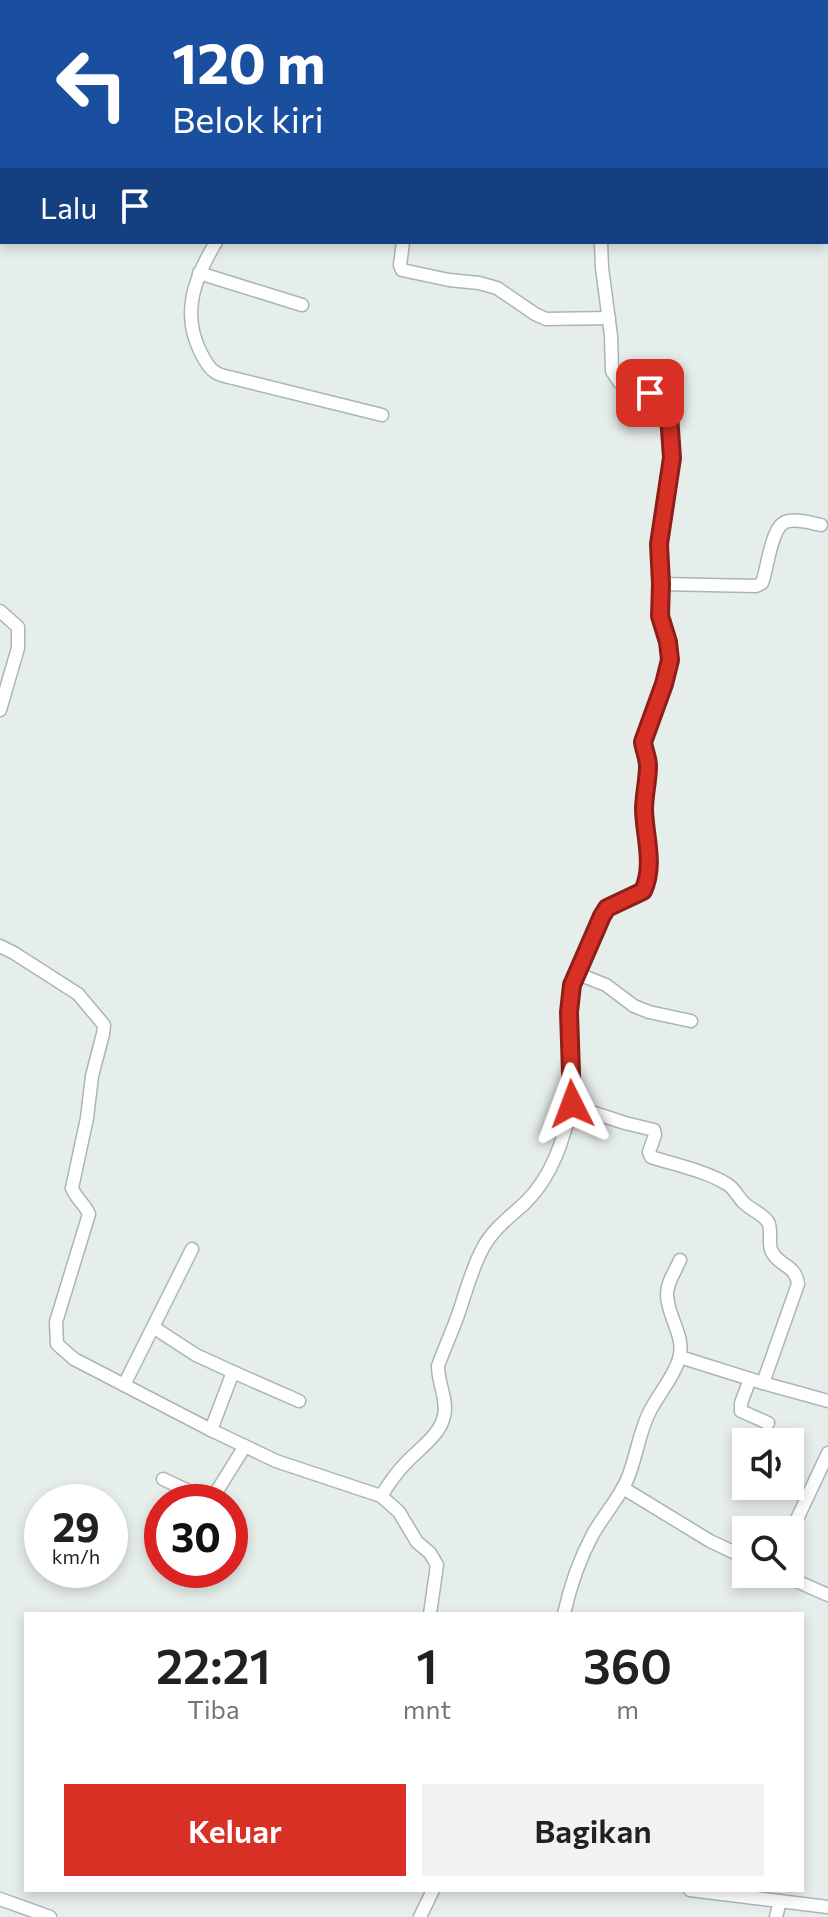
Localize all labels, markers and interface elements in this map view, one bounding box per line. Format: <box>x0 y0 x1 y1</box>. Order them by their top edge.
text: 120 m <box>172 27 326 96</box>
icon: left <box>40 32 144 136</box>
text: Belok kiri <box>172 96 324 140</box>
icon: arrive <box>113 184 157 228</box>
text: Lalu <box>40 188 97 225</box>
pin <box>616 359 684 427</box>
icon: arrive <box>628 371 672 415</box>
position arrow <box>530 1062 614 1146</box>
map controls <box>732 1428 804 1588</box>
button: sound <box>732 1428 804 1500</box>
speed limit sign: 30 <box>144 1484 248 1588</box>
text: 29 <box>52 1501 100 1550</box>
button: search <box>732 1516 804 1588</box>
text: km/h <box>52 1544 100 1568</box>
text: 22:21 <box>156 1635 271 1694</box>
text: 1 <box>416 1635 438 1694</box>
text: 360 <box>583 1635 672 1694</box>
text: Tiba <box>187 1693 240 1724</box>
text: mnt <box>403 1693 451 1724</box>
text: m <box>616 1693 639 1724</box>
button: Keluar <box>64 1784 406 1876</box>
button: Bagikan <box>422 1784 764 1876</box>

